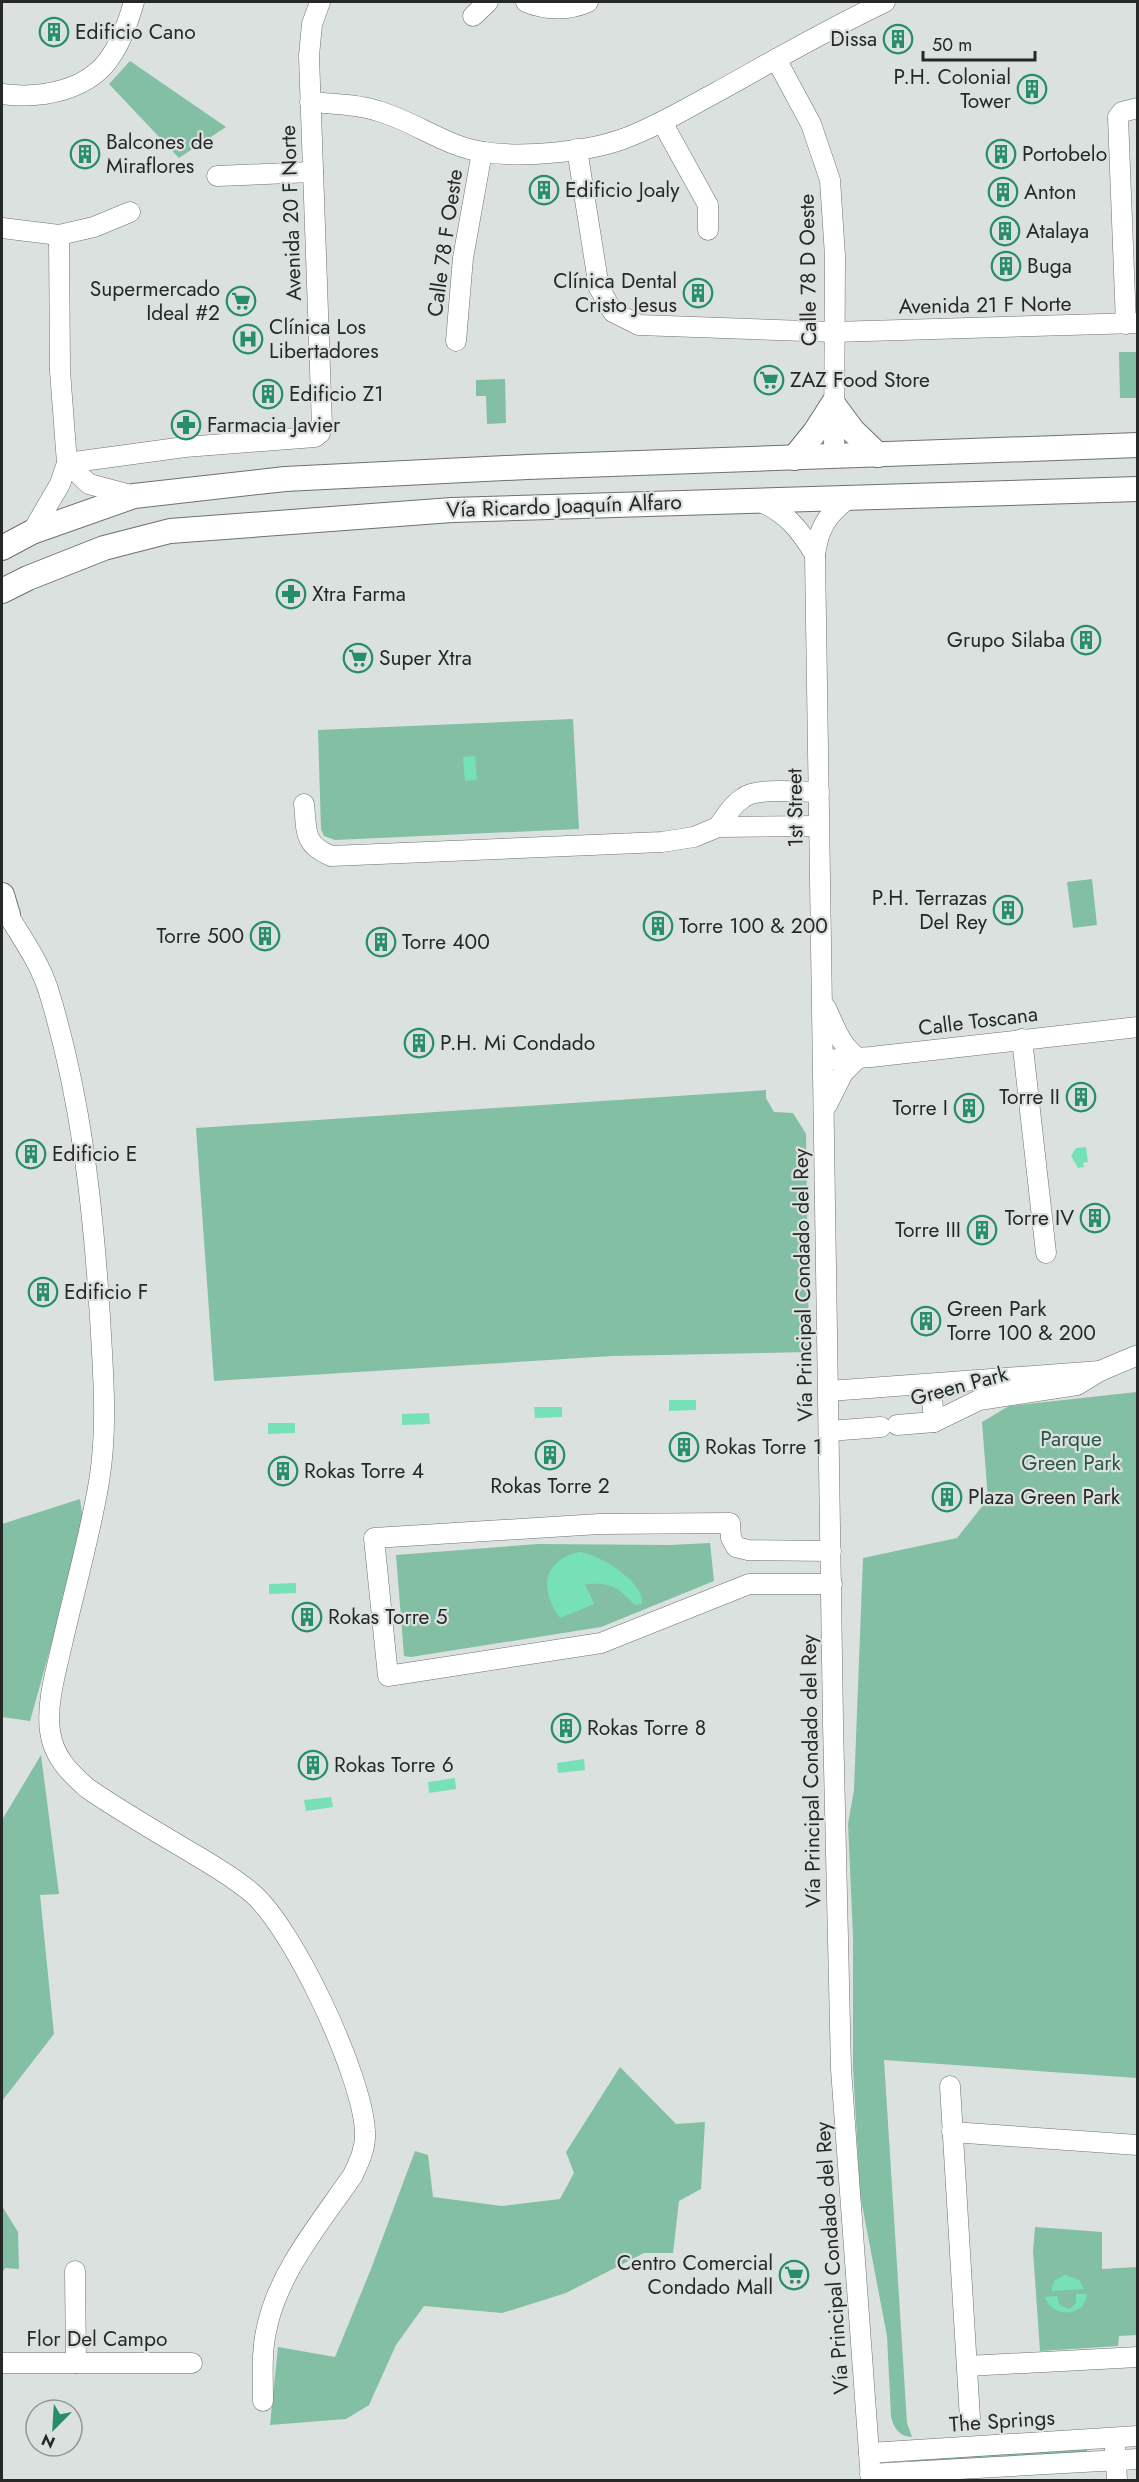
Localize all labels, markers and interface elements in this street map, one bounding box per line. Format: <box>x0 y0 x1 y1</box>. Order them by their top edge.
building icon: Edificio Cano <box>38 16 70 48</box>
place label: Edificio Cano <box>75 17 196 47</box>
building icon: Dissa <box>882 23 914 55</box>
place label: Dissa <box>830 24 877 54</box>
scale bar <box>923 24 1036 62</box>
text: 50 m <box>932 32 972 58</box>
place label: P.H. Colonial Tower <box>893 62 1012 116</box>
building icon: P.H. Colonial Tower <box>1016 73 1048 105</box>
street label: Avenida 20 F Norte <box>273 124 309 301</box>
place label: Balcones de Miraflores <box>106 127 214 181</box>
building icon: Balcones de Miraflores <box>69 138 101 170</box>
building icon: Portobelo <box>985 138 1017 170</box>
place label: Portobelo <box>1022 139 1107 169</box>
street label: Calle 78 F Oeste <box>420 167 470 319</box>
building icon: Edificio Joaly <box>528 174 560 206</box>
place label: Edificio Joaly <box>565 175 680 205</box>
building icon: Anton <box>987 176 1019 208</box>
place label: Anton <box>1024 177 1076 207</box>
street label: Calle 78 D Oeste <box>792 193 824 346</box>
building icon: Atalaya <box>989 215 1021 247</box>
place label: Atalaya <box>1026 216 1089 246</box>
building icon: Buga <box>990 250 1022 282</box>
place label: Buga <box>1027 251 1072 281</box>
place label: Clínica Dental Cristo Jesus <box>553 266 677 320</box>
place label: Supermercado Ideal #2 <box>90 274 220 328</box>
building icon: Clínica Dental Cristo Jesus <box>682 277 714 309</box>
supermarket icon: Supermercado Ideal #2 <box>225 285 257 317</box>
street label: Avenida 21 F Norte <box>898 288 1072 322</box>
place label: Clínica Los Libertadores <box>269 312 379 366</box>
hospital icon: Clínica Los Libertadores <box>232 323 264 355</box>
supermarket icon: ZAZ Food Store <box>753 364 785 396</box>
place label: ZAZ Food Store <box>790 365 930 395</box>
building icon: Edificio Z1 <box>252 378 284 410</box>
place label: Edificio Z1 <box>289 379 384 409</box>
pharmacy icon: Farmacia Javier <box>170 409 202 441</box>
place label: Farmacia Javier <box>207 410 341 440</box>
street label: Vía Ricardo Joaquín Alfaro <box>446 487 682 525</box>
pharmacy icon: Xtra Farma <box>275 578 307 610</box>
place label: Xtra Farma <box>312 579 406 609</box>
building icon: Grupo Silaba <box>1070 624 1102 656</box>
place label: Grupo Silaba <box>947 625 1065 655</box>
supermarket icon: Super Xtra <box>342 642 374 674</box>
place label: Super Xtra <box>379 643 472 673</box>
street label: 1st Street <box>779 768 811 848</box>
place label: P.H. Terrazas Del Rey <box>872 883 988 937</box>
building icon: P.H. Terrazas Del Rey <box>992 894 1024 926</box>
building icon: Torre 100 & 200 <box>642 910 674 942</box>
place label: Torre 100 & 200 <box>679 911 828 941</box>
building icon: Torre 500 <box>249 920 281 952</box>
place label: Torre 500 <box>157 921 244 951</box>
building icon: Torre 400 <box>365 926 397 958</box>
place label: Torre 400 <box>402 927 490 957</box>
street label: Calle Toscana <box>917 999 1039 1043</box>
building icon: P.H. Mi Condado <box>403 1027 435 1059</box>
place label: P.H. Mi Condado <box>440 1028 595 1058</box>
building icon: Torre II <box>1065 1081 1097 1113</box>
place label: Torre II <box>999 1082 1060 1112</box>
building icon: Torre I <box>953 1092 985 1124</box>
place label: Torre I <box>893 1093 948 1123</box>
building icon: Edificio E <box>15 1138 47 1170</box>
place label: Edificio E <box>52 1139 137 1169</box>
street label: Vía Principal Condado del Rey <box>786 1147 820 1422</box>
building icon: Torre IV <box>1079 1202 1111 1234</box>
place label: Torre IV <box>1005 1203 1074 1233</box>
building icon: Torre III <box>966 1214 998 1246</box>
place label: Torre III <box>895 1215 961 1245</box>
building icon: Edificio F <box>27 1276 59 1308</box>
place label: Edificio F <box>64 1277 148 1307</box>
place label: Green Park Torre 100 & 200 <box>947 1294 1096 1348</box>
building icon: Green Park Torre 100 & 200 <box>910 1305 942 1337</box>
street label: Green Park <box>907 1358 1012 1413</box>
park label: Parque Green Park <box>1021 1424 1122 1478</box>
building icon: Rokas Torre 1 <box>668 1431 700 1463</box>
place label: Rokas Torre 1 <box>705 1432 822 1462</box>
building icon: Rokas Torre 2 <box>534 1439 566 1471</box>
building icon: Rokas Torre 4 <box>267 1455 299 1487</box>
place label: Rokas Torre 4 <box>304 1456 424 1486</box>
place label: Rokas Torre 2 <box>490 1471 610 1501</box>
building icon: Plaza Green Park <box>931 1481 963 1513</box>
place label: Plaza Green Park <box>968 1482 1121 1512</box>
building icon: Rokas Torre 5 <box>291 1601 323 1633</box>
place label: Rokas Torre 5 <box>328 1602 448 1632</box>
street label: Vía Principal Condado del Rey <box>794 1633 828 1908</box>
building icon: Rokas Torre 8 <box>550 1712 582 1744</box>
place label: Rokas Torre 8 <box>587 1713 706 1743</box>
building icon: Rokas Torre 6 <box>297 1749 329 1781</box>
place label: Rokas Torre 6 <box>334 1750 454 1780</box>
street label: Vía Principal Condado del Rey <box>807 2120 856 2395</box>
place label: Centro Comercial Condado Mall <box>617 2248 773 2302</box>
supermarket icon: Centro Comercial Condado Mall <box>778 2259 810 2291</box>
street label: Flor Del Campo <box>27 2324 167 2354</box>
north arrow <box>24 2398 84 2458</box>
street label: The Springs <box>948 2402 1056 2440</box>
text: N <box>38 2428 59 2454</box>

